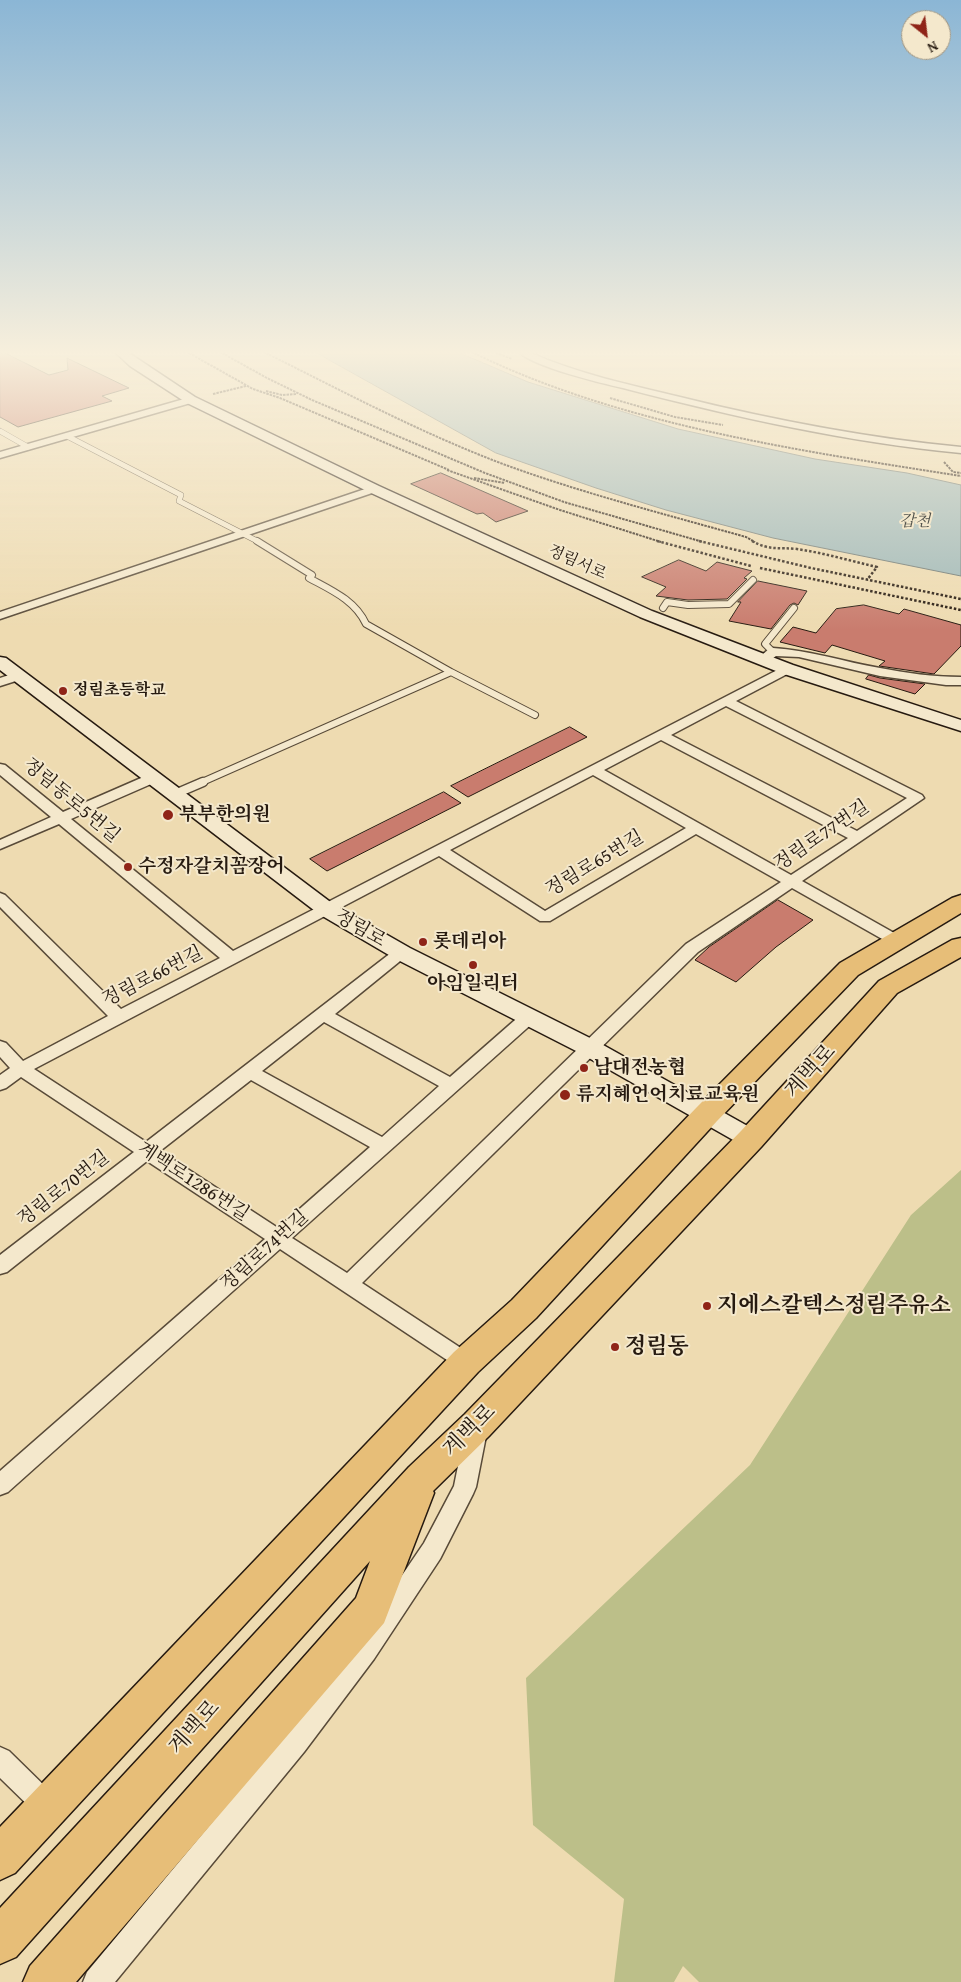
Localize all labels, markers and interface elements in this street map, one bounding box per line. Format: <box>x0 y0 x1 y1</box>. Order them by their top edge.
north arrow <box>901 10 951 60</box>
text: N <box>924 36 942 58</box>
water label: 갑천 <box>900 512 930 532</box>
street label: 정림서로 <box>545 542 609 584</box>
place label: 정림초등학교 <box>73 681 166 701</box>
marker: 정림초등학교 <box>57 685 69 697</box>
street label: 정림동로5번길 <box>18 754 124 848</box>
street label: 정림로77번길 <box>770 796 874 876</box>
place label: 부부한의원 <box>179 804 271 826</box>
marker: 부부한의원 <box>161 808 175 822</box>
street label: 정림로65번길 <box>542 826 648 902</box>
place label: 수정자갈치꼼장어 <box>138 856 285 878</box>
marker: 수정자갈치꼼장어 <box>122 861 134 873</box>
street label: 정림로 <box>330 905 390 953</box>
place label: 롯데리아 <box>433 931 506 953</box>
marker: 롯데리아 <box>417 936 429 948</box>
street label: 정림로66번길 <box>99 942 207 1012</box>
marker: 아임일리터 <box>467 959 479 971</box>
place label: 아임일리터 <box>427 973 519 995</box>
street label: 계백로 <box>780 1039 842 1105</box>
place label: 남대전농협 <box>594 1057 686 1079</box>
marker: 남대전농협 <box>578 1062 590 1074</box>
place label: 류지혜언어치료교육원 <box>576 1084 760 1106</box>
marker: 류지혜언어치료교육원 <box>558 1088 572 1102</box>
street label: 계백로1286번길 <box>133 1137 253 1227</box>
street label: 정림로70번길 <box>14 1146 114 1232</box>
street label: 정림로74번길 <box>216 1206 314 1296</box>
place label: 지에스칼텍스정림주유소 <box>717 1293 951 1319</box>
marker: 지에스칼텍스정림주유소 <box>701 1300 713 1312</box>
place label: 정림동 <box>625 1334 689 1360</box>
marker: 정림동 <box>609 1341 621 1353</box>
street label: 계백로 <box>438 1399 502 1463</box>
street label: 계백로 <box>164 1695 226 1761</box>

